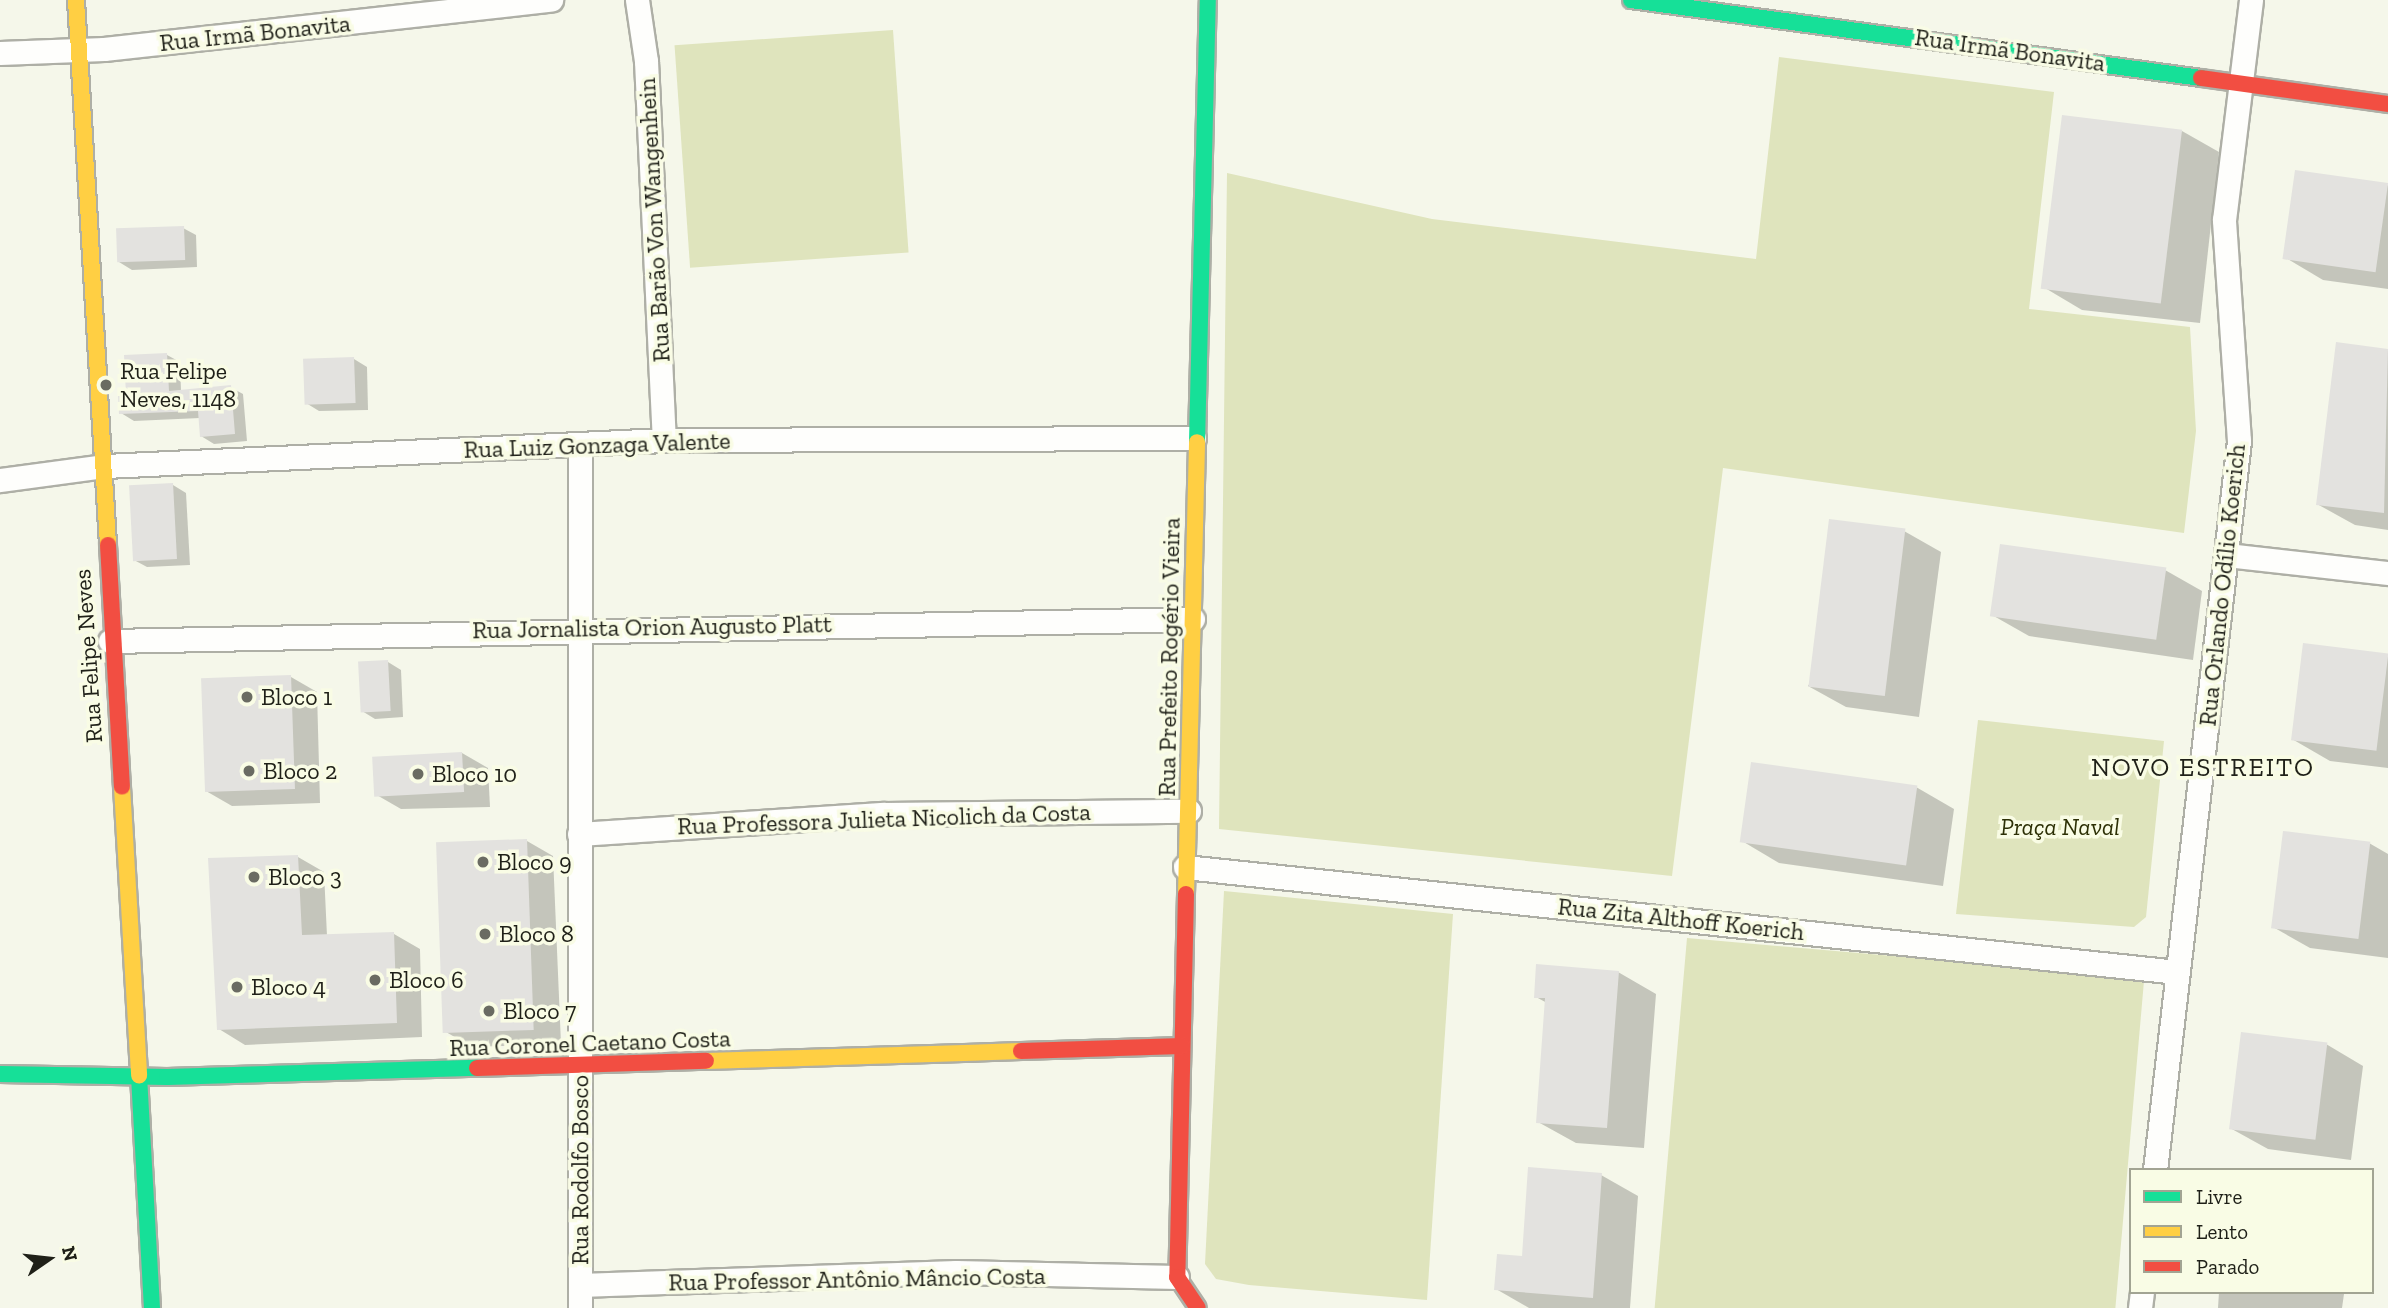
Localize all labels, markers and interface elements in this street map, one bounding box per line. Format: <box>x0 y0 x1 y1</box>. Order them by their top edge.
street label: Rua Irmã Bonavita <box>158 9 352 57</box>
street label: Rua Irmã Bonavita <box>1913 22 2107 78</box>
street label: Rua Barão Von Wangenhein <box>632 76 676 364</box>
place label: Rua Felipe Neves, 1148 <box>120 357 236 413</box>
marker: Rua Felipe Neves, 1148 <box>98 377 114 393</box>
street label: Rua Luiz Gonzaga Valente <box>463 426 731 464</box>
street label: Rua Orlando Odílio Koerich <box>2193 443 2251 727</box>
street label: Rua Prefeito Rogério Vieira <box>1152 517 1186 797</box>
street label: Rua Felipe Neves <box>68 568 108 744</box>
street label: Rua Jornalista Orion Augusto Platt <box>471 609 833 645</box>
place label: Bloco 1 <box>261 683 332 711</box>
marker: Bloco 1 <box>239 689 255 705</box>
district label: NOVO ESTREITO <box>2093 752 2313 784</box>
place label: Bloco 2 <box>263 757 337 785</box>
place label: Bloco 10 <box>432 760 517 788</box>
marker: Bloco 2 <box>241 763 257 779</box>
marker: Bloco 10 <box>410 766 426 782</box>
street label: Rua Professora Julieta Nicolich da Costa <box>676 797 1092 841</box>
park label: Praça Naval <box>2000 813 2120 841</box>
place label: Bloco 9 <box>497 848 572 876</box>
marker: Bloco 9 <box>475 854 491 870</box>
place label: Bloco 3 <box>268 863 342 891</box>
marker: Bloco 3 <box>246 869 262 885</box>
street label: Rua Zita Althoff Koerich <box>1556 892 1806 946</box>
place label: Bloco 8 <box>499 920 574 948</box>
marker: Bloco 8 <box>477 926 493 942</box>
place label: Bloco 6 <box>389 966 464 994</box>
marker: Bloco 6 <box>367 972 383 988</box>
place label: Bloco 4 <box>251 973 326 1001</box>
marker: Bloco 4 <box>229 979 245 995</box>
place label: Bloco 7 <box>503 997 576 1025</box>
marker: Bloco 7 <box>481 1003 497 1019</box>
street label: Rua Coronel Caetano Costa <box>449 1024 731 1062</box>
street label: Rua Rodolfo Bosco <box>566 1075 594 1265</box>
legend <box>2129 1168 2374 1294</box>
text: Livre <box>2196 1184 2242 1209</box>
text: Lento <box>2196 1219 2248 1244</box>
north arrow <box>14 1224 84 1294</box>
text: N <box>57 1244 83 1264</box>
text: Parado <box>2196 1254 2259 1279</box>
street label: Rua Professor Antônio Mâncio Costa <box>668 1261 1046 1297</box>

